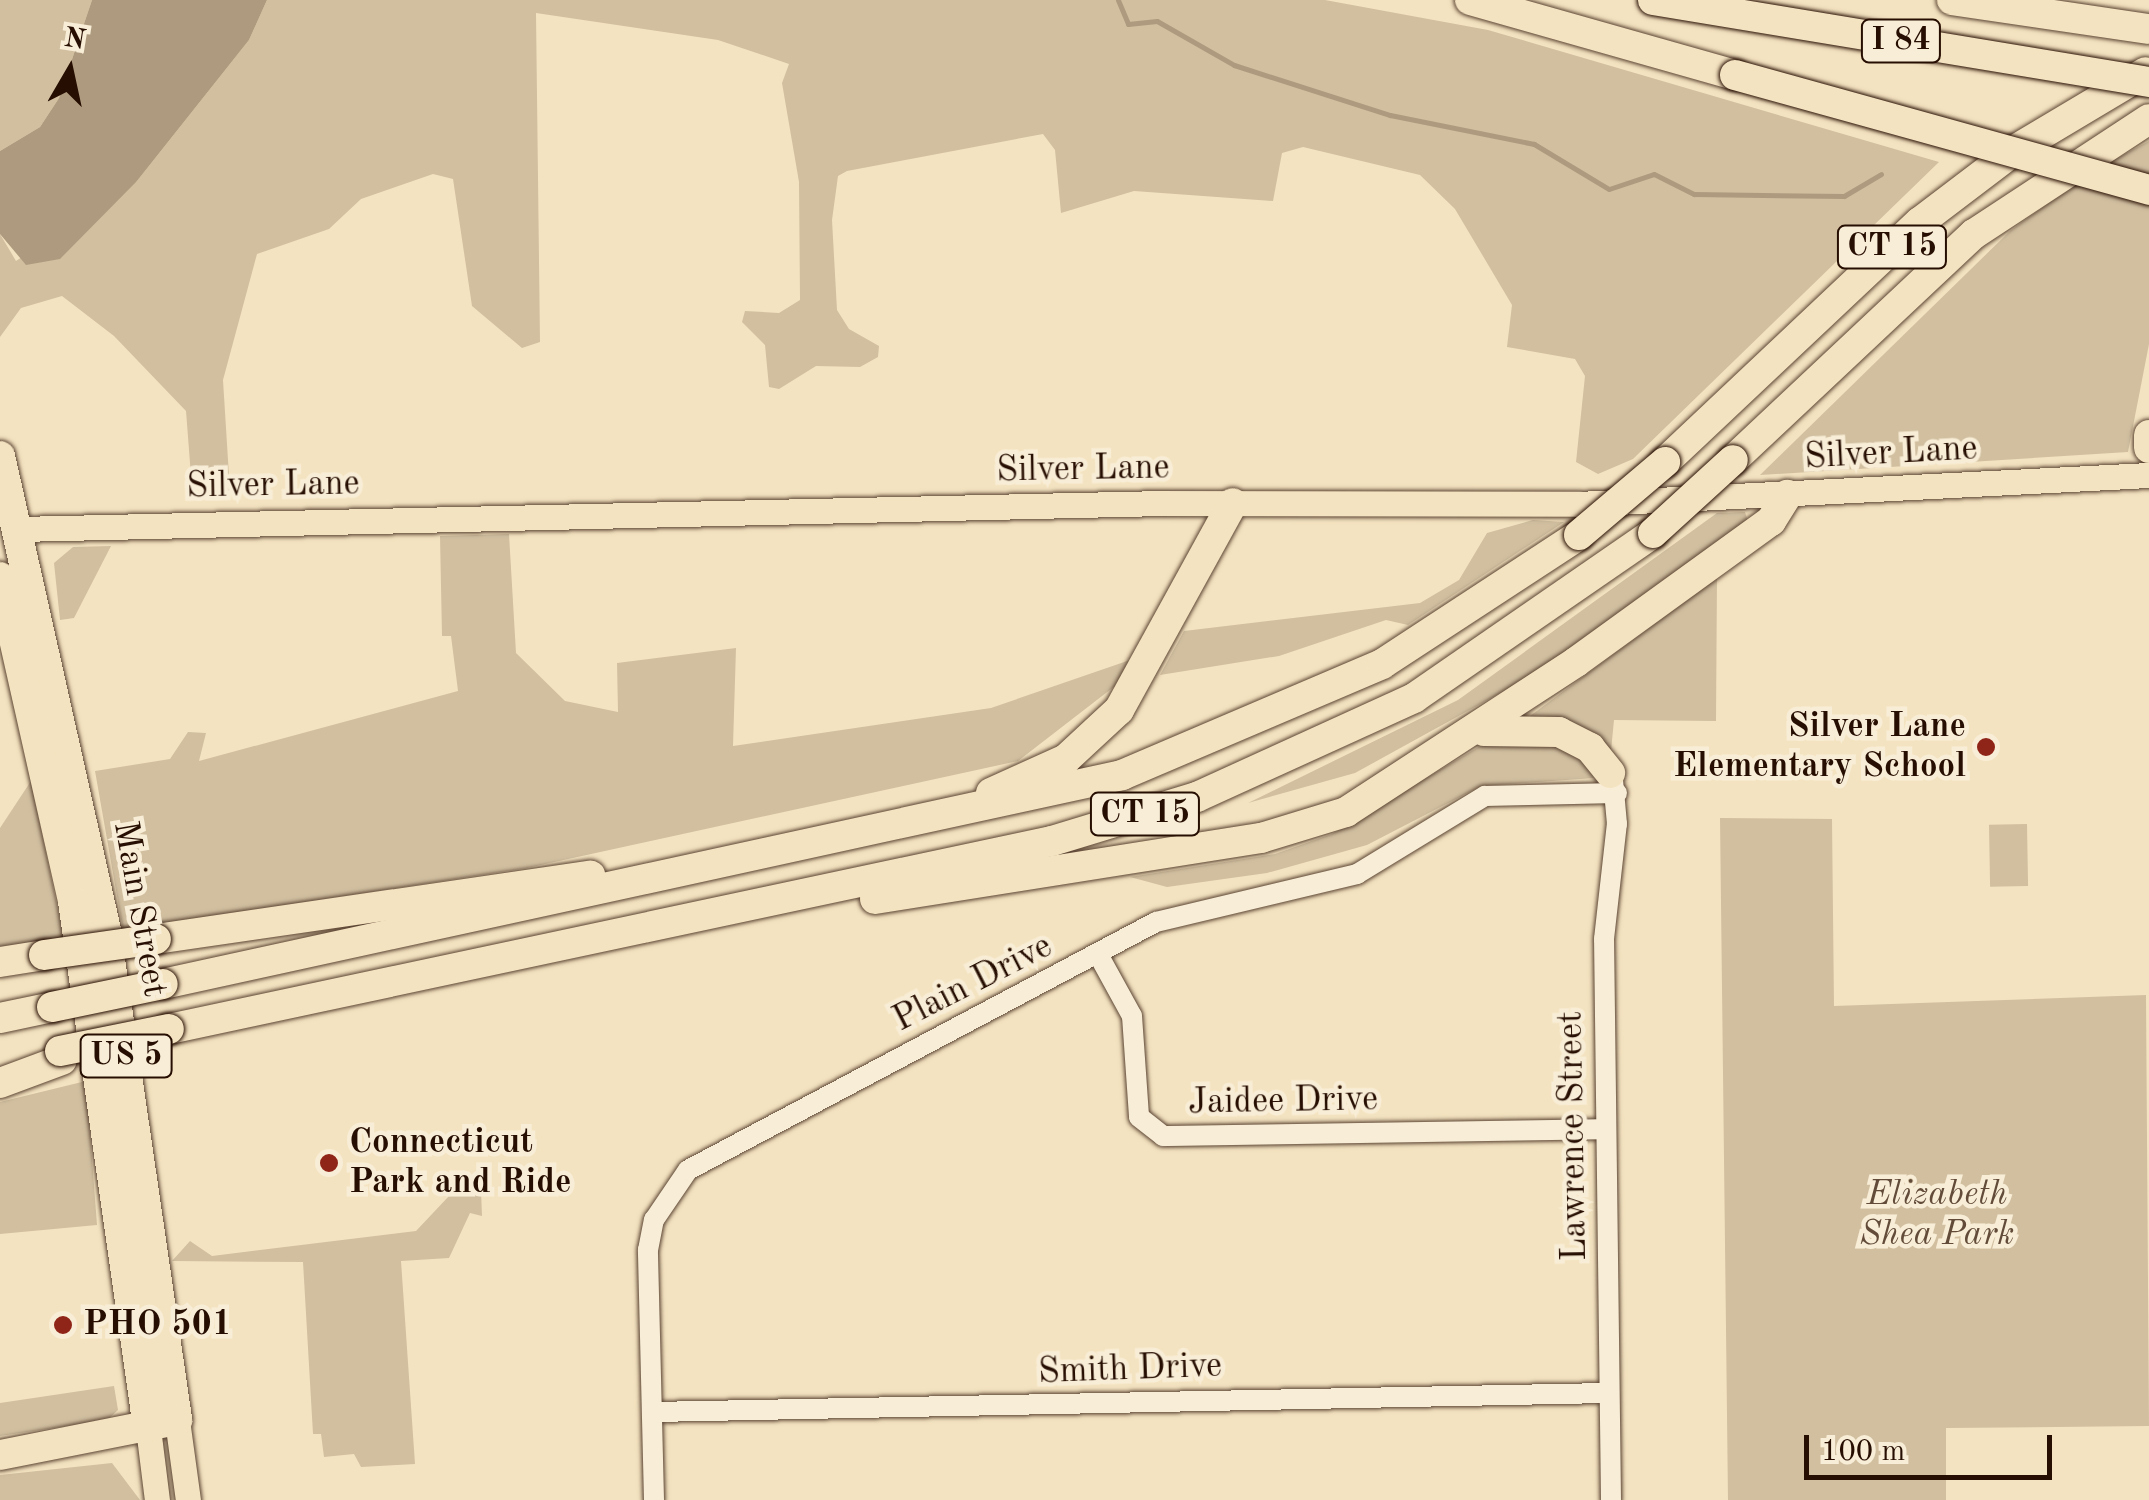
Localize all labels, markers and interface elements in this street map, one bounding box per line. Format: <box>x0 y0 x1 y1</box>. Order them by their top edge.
road number: I 84 <box>1858 14 1944 68</box>
north arrow <box>20 20 120 120</box>
text: N <box>62 25 87 56</box>
road number: CT 15 <box>1834 220 1950 274</box>
street label: Silver Lane <box>1803 428 1979 480</box>
street label: Silver Lane <box>996 447 1170 493</box>
street label: Silver Lane <box>186 463 360 509</box>
place label: Silver Lane Elementary School <box>1673 706 1966 788</box>
marker: Silver Lane Elementary School <box>1975 736 1997 758</box>
road number: CT 15 <box>1088 787 1202 841</box>
street label: Main Street <box>103 818 175 1000</box>
street label: Plain Drive <box>887 926 1059 1042</box>
street label: Lawrence Street <box>1551 1010 1597 1262</box>
road number: US 5 <box>78 1029 174 1083</box>
street label: Jaidee Drive <box>1188 1079 1378 1125</box>
place label: Connecticut Park and Ride <box>349 1122 572 1204</box>
marker: Connecticut Park and Ride <box>318 1152 340 1174</box>
park label: Elizabeth Shea Park <box>1860 1174 2014 1256</box>
place label: PHO 501 <box>83 1304 232 1346</box>
marker: PHO 501 <box>52 1314 74 1336</box>
street label: Smith Drive <box>1037 1346 1223 1394</box>
scale bar <box>1809 1415 2056 1477</box>
text: 100 m <box>1821 1437 1905 1467</box>

